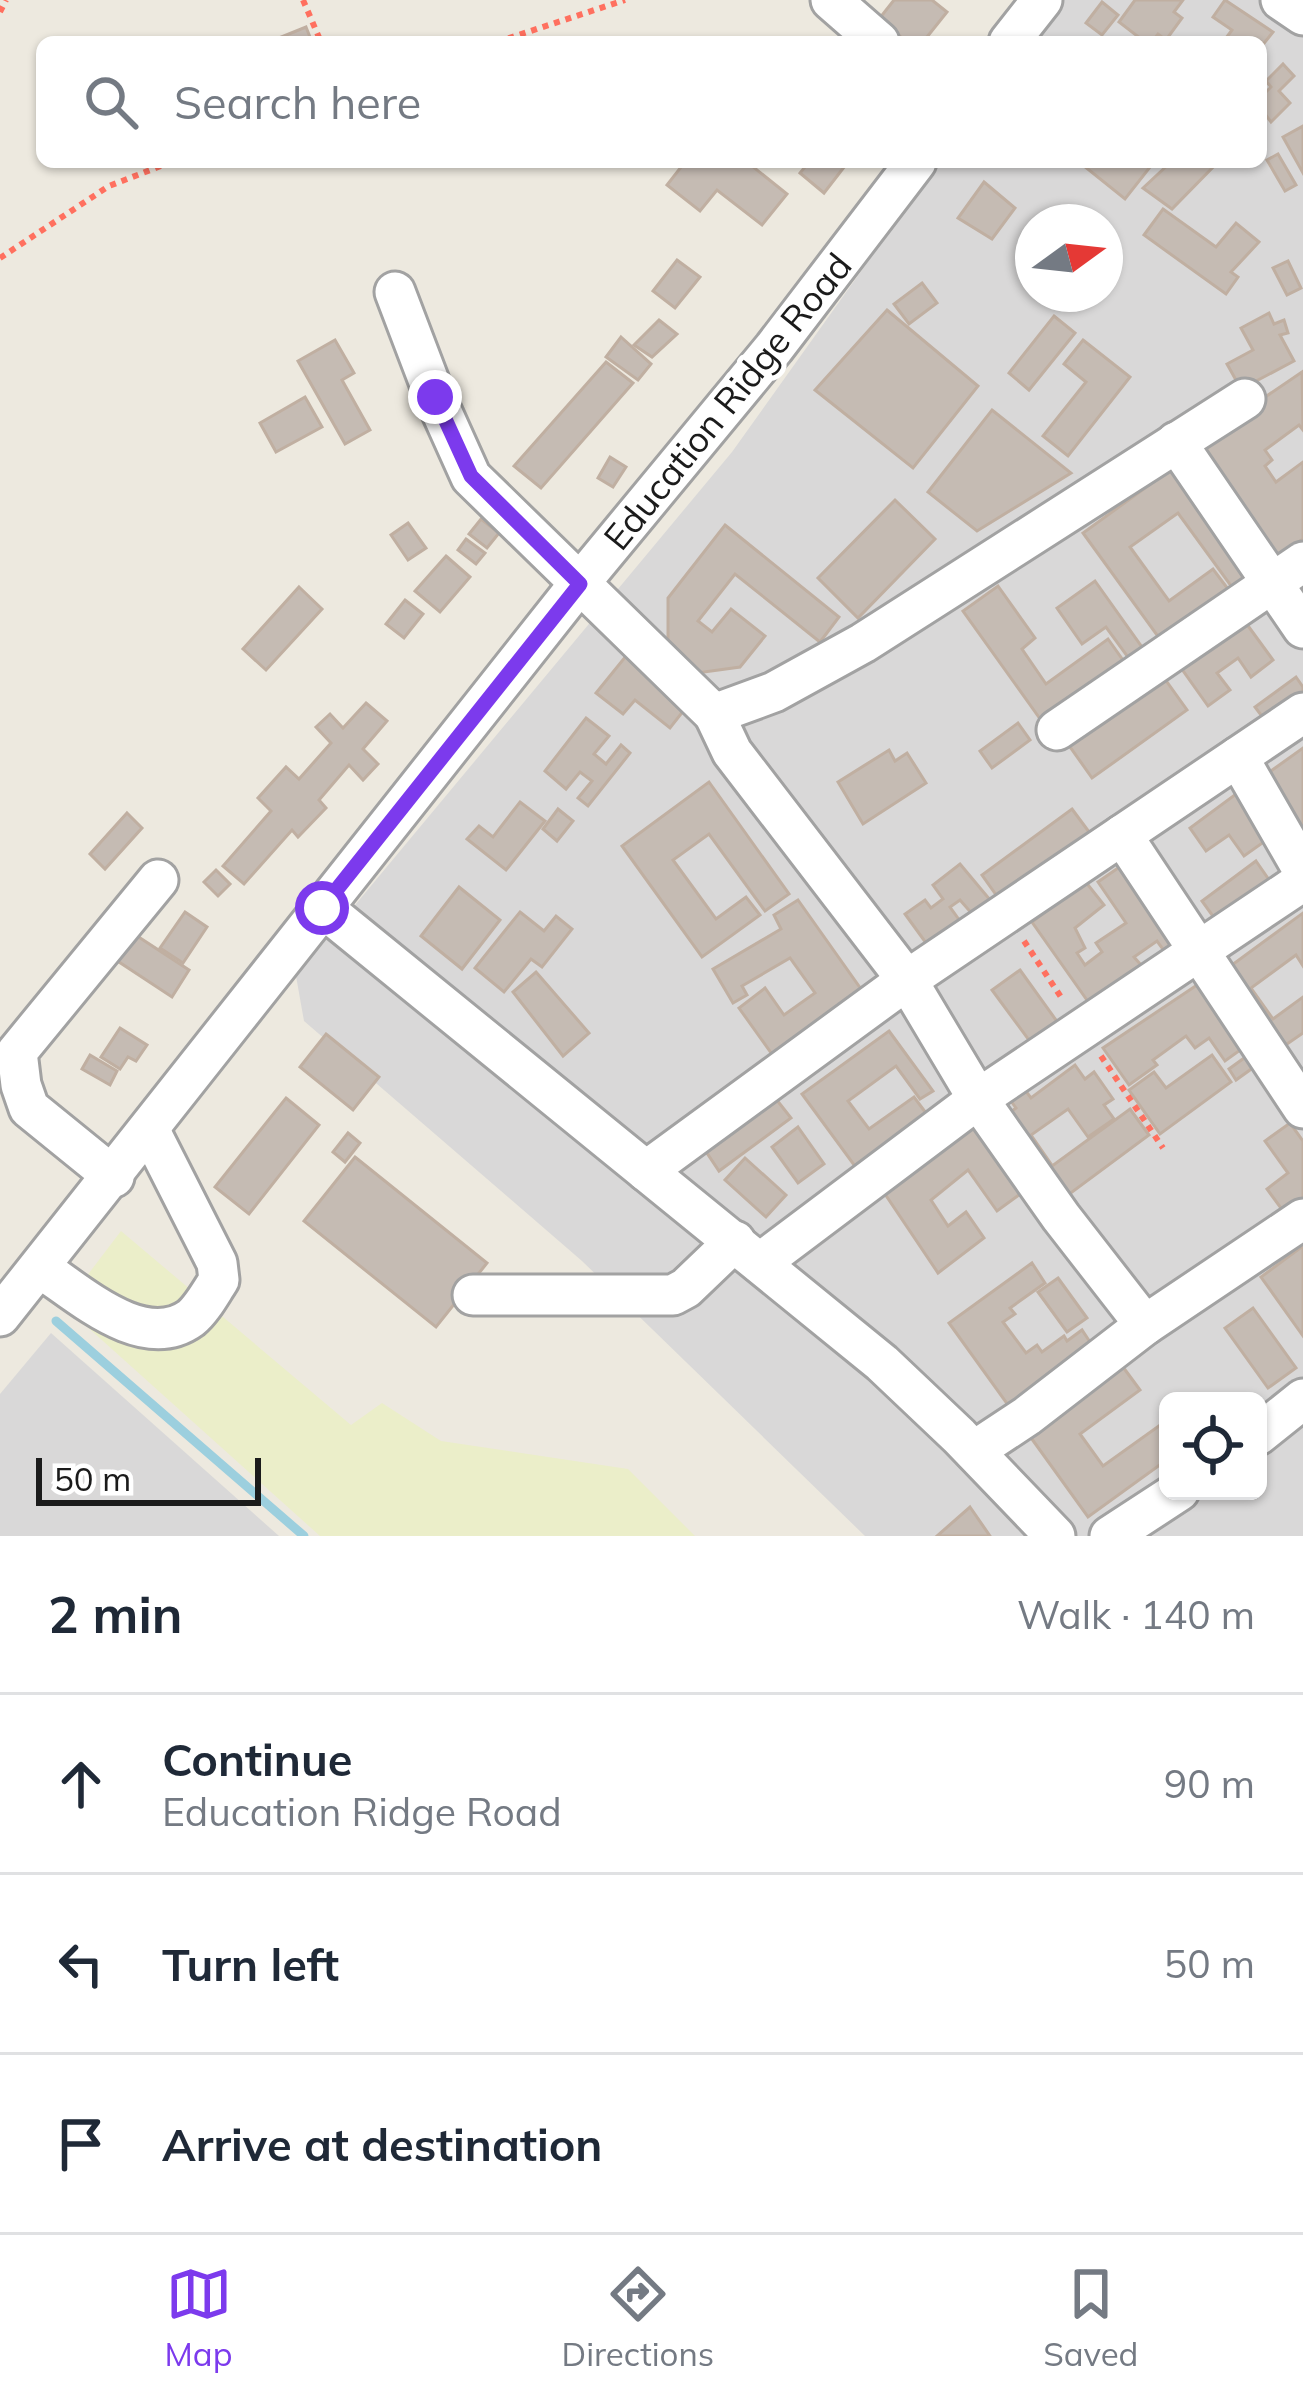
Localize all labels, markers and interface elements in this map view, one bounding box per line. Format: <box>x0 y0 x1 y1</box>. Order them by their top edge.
search box <box>36 36 1267 168</box>
icon: search <box>78 69 144 135</box>
text: Search here <box>174 74 421 130</box>
north arrow <box>1015 204 1123 312</box>
street label: Education Ridge Road <box>593 243 861 559</box>
route end <box>408 370 462 424</box>
route start <box>295 881 349 935</box>
map controls <box>1159 1392 1267 1500</box>
button: locate <box>1159 1392 1267 1500</box>
scale bar <box>36 1452 261 1505</box>
text: 50 m <box>54 1458 131 1499</box>
text: 2 min <box>48 1582 183 1646</box>
text: Walk · 140 m <box>1017 1590 1255 1639</box>
text: Continue <box>162 1731 352 1787</box>
icon: ahead <box>48 1751 114 1817</box>
text: 90 m <box>1164 1759 1255 1808</box>
text: Education Ridge Road <box>162 1787 562 1836</box>
icon: left <box>48 1931 114 1997</box>
text: Turn left <box>162 1936 339 1992</box>
text: 50 m <box>1164 1939 1255 1988</box>
icon: arrive <box>48 2111 114 2177</box>
text: Arrive at destination <box>162 2116 602 2172</box>
tab: Map <box>165 2261 232 2374</box>
tab: Directions <box>562 2261 714 2374</box>
tab: Saved <box>1043 2261 1138 2374</box>

